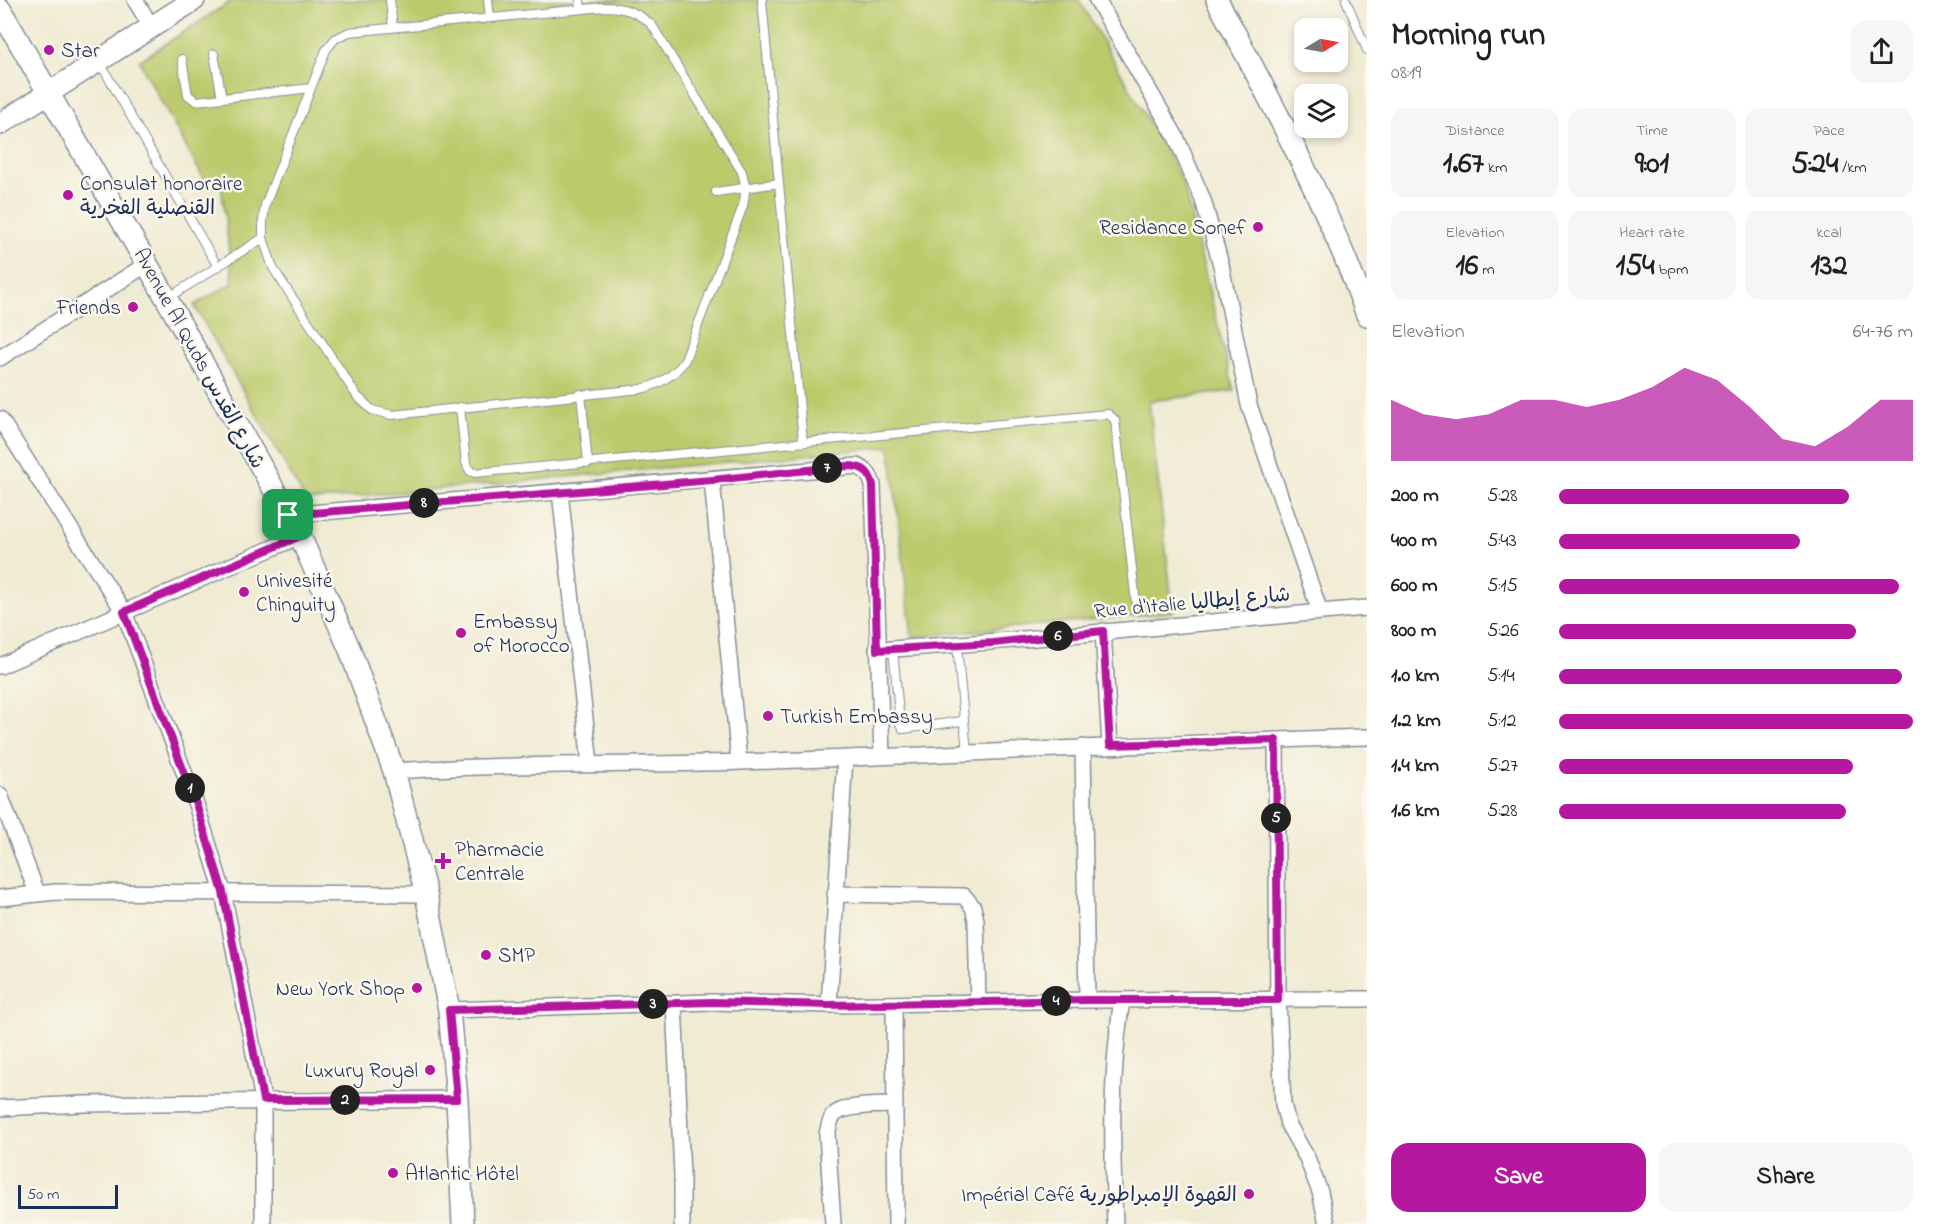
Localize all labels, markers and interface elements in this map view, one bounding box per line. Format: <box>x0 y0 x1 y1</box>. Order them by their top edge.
text: Morning run <box>1391 12 1545 60</box>
north arrow <box>1294 18 1348 72</box>
map controls <box>1294 18 1348 138</box>
button: share <box>1850 20 1913 83</box>
place label: Star <box>61 37 100 67</box>
marker: Star <box>42 43 56 57</box>
text: 08:19 <box>1391 59 1421 88</box>
button: layers <box>1294 84 1348 138</box>
text: Distance <box>1446 119 1504 143</box>
text: Time <box>1636 119 1668 143</box>
text: Pace <box>1813 119 1845 143</box>
text: 1.67 <box>1443 143 1484 187</box>
text: 9:01 <box>1635 143 1669 187</box>
text: 5:24 <box>1791 143 1838 187</box>
text: km <box>1484 156 1507 180</box>
text: /km <box>1838 156 1867 180</box>
place label: Consulat honoraire القنصلية الفخرية <box>80 170 243 224</box>
marker: Consulat honoraire القنصلية الفخرية <box>61 188 75 202</box>
place label: Residance Sonef <box>1099 214 1246 244</box>
marker: Residance Sonef <box>1251 220 1265 234</box>
text: Elevation <box>1446 221 1504 245</box>
text: Heart rate <box>1619 221 1685 245</box>
text: kcal <box>1816 221 1842 245</box>
street label: Avenue Al Quds شارع القدس <box>125 243 272 475</box>
text: 16 <box>1455 245 1478 289</box>
text: 154 <box>1616 245 1655 289</box>
text: 132 <box>1811 245 1847 289</box>
text: m <box>1478 258 1495 282</box>
text: bpm <box>1655 258 1688 282</box>
place label: Friends <box>56 294 121 324</box>
marker: Friends <box>126 300 140 314</box>
text: Elevation <box>1391 318 1465 347</box>
text: 64–76 m <box>1853 318 1913 347</box>
pin: 7 <box>812 453 842 483</box>
text: 7 <box>824 456 830 480</box>
text: 200 m <box>1391 482 1439 511</box>
text: 5:28 <box>1487 482 1518 511</box>
pin: 8 <box>409 488 439 518</box>
pin <box>262 489 313 540</box>
text: 8 <box>421 491 427 515</box>
icon: arrive <box>271 498 304 531</box>
text: 400 m <box>1391 527 1437 556</box>
text: 5:43 <box>1487 527 1517 556</box>
place label: Univesité Chinguity <box>256 567 336 623</box>
text: 600 m <box>1391 572 1438 601</box>
text: 5:15 <box>1487 572 1518 601</box>
street label: Rue d'Italie شارع إيطاليا <box>1093 580 1292 628</box>
marker: Univesité Chinguity <box>237 585 251 599</box>
place label: Embassy of Morocco <box>473 608 570 662</box>
text: 800 m <box>1391 617 1436 646</box>
text: 5:26 <box>1487 617 1519 646</box>
pin: 6 <box>1043 621 1073 651</box>
text: 6 <box>1054 624 1062 648</box>
marker: Embassy of Morocco <box>454 626 468 640</box>
text: 1.0 km <box>1391 662 1439 691</box>
text: 5:14 <box>1487 662 1515 691</box>
place label: Turkish Embassy <box>780 703 933 735</box>
text: 1.2 km <box>1391 707 1441 736</box>
text: 5:12 <box>1487 707 1516 736</box>
marker: Turkish Embassy <box>761 709 775 723</box>
text: 1.4 km <box>1391 752 1439 781</box>
text: 5:27 <box>1487 752 1518 781</box>
pin: 1 <box>175 773 205 803</box>
text: 1 <box>187 776 193 800</box>
text: 1.6 km <box>1391 797 1440 826</box>
text: 5:28 <box>1487 797 1518 826</box>
pin: 5 <box>1261 803 1291 833</box>
text: 5 <box>1271 806 1281 830</box>
place label: Pharmacie Centrale <box>455 836 544 890</box>
marker: Pharmacie Centrale <box>436 854 450 868</box>
place label: SMP <box>498 942 535 972</box>
marker: SMP <box>479 948 493 962</box>
place label: New York Shop <box>276 975 405 1005</box>
marker: New York Shop <box>410 981 424 995</box>
pin: 4 <box>1041 986 1071 1016</box>
pin: 3 <box>638 989 668 1019</box>
text: 4 <box>1053 989 1059 1013</box>
text: 3 <box>650 992 656 1016</box>
place label: Luxury Royal <box>304 1057 418 1089</box>
marker: Luxury Royal <box>423 1063 437 1077</box>
pin: 2 <box>330 1085 360 1115</box>
text: 2 <box>341 1088 349 1112</box>
button: Save <box>1391 1143 1646 1212</box>
button: Share <box>1658 1143 1913 1212</box>
place label: Atlantic Hôtel <box>405 1160 519 1190</box>
marker: Atlantic Hôtel <box>386 1166 400 1180</box>
place label: Impérial Café القهوة الإمبراطورية <box>961 1181 1237 1211</box>
scale bar <box>18 1182 118 1210</box>
text: 50 m <box>27 1183 59 1207</box>
marker: Impérial Café القهوة الإمبراطورية <box>1242 1187 1256 1201</box>

